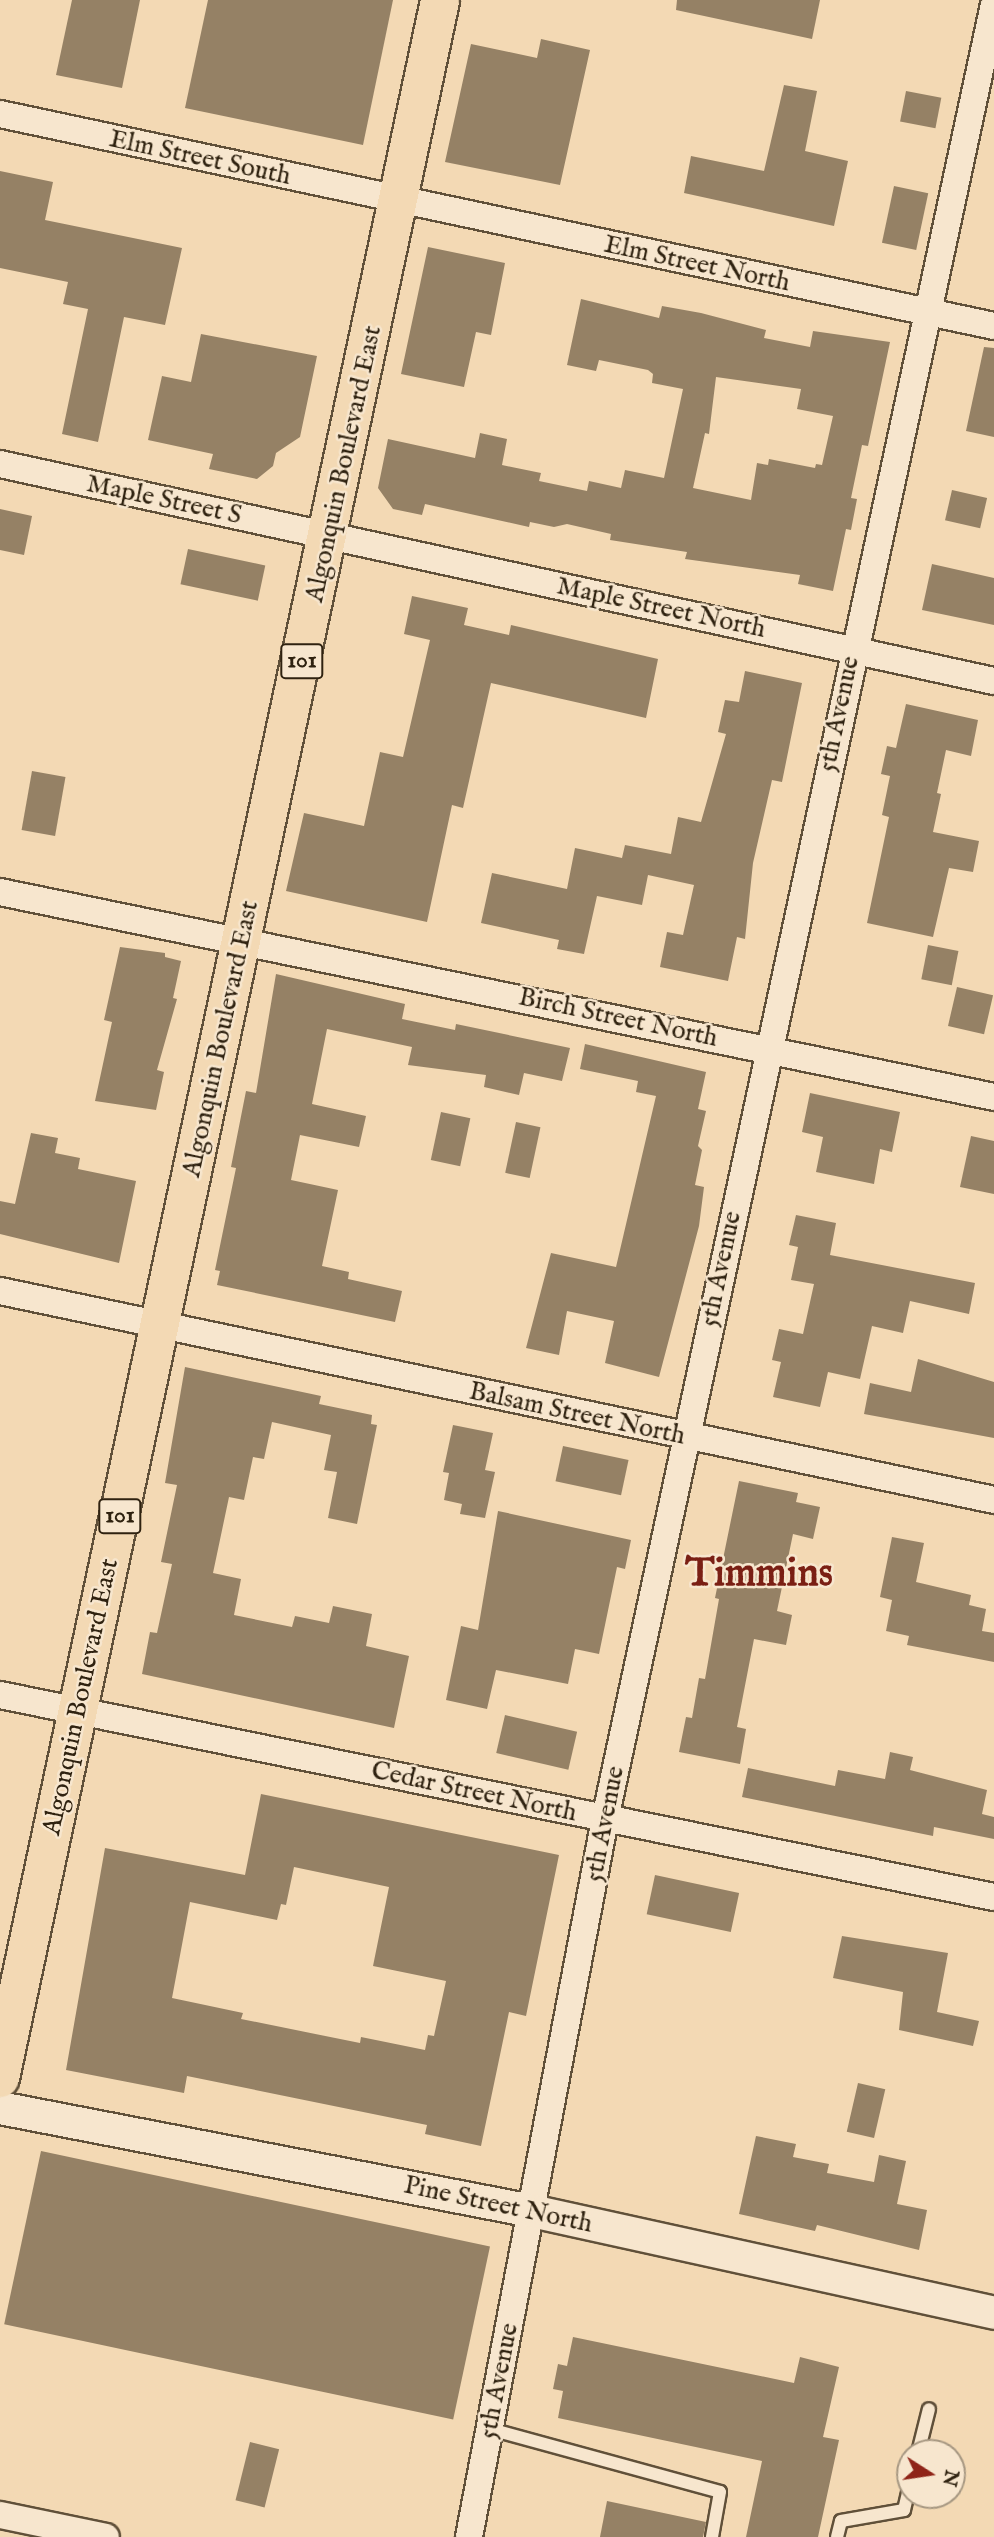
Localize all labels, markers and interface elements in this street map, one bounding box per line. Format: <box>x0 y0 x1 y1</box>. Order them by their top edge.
street label: Elm Street South <box>106 124 294 192</box>
street label: Elm Street North <box>601 229 793 299</box>
street label: Algonquin Boulevard East <box>299 323 389 605</box>
street label: Maple Street S <box>84 468 244 532</box>
street label: Maple Street North <box>554 571 768 645</box>
road number: 101 <box>279 640 325 682</box>
street label: 5th Avenue <box>812 653 866 775</box>
street label: Algonquin Boulevard East <box>176 898 266 1180</box>
street label: Birch Street North <box>516 982 720 1054</box>
street label: 5th Avenue <box>694 1208 748 1330</box>
street label: Balsam Street North <box>466 1376 688 1452</box>
road number: 101 <box>97 1496 143 1536</box>
district label: Timmins <box>685 1551 833 1599</box>
street label: Algonquin Boulevard East <box>36 1556 126 1838</box>
street label: Cedar Street North <box>368 1755 580 1829</box>
street label: 5th Avenue <box>578 1763 632 1885</box>
street label: Pine Street North <box>401 2170 595 2240</box>
street label: 5th Avenue <box>472 2320 526 2442</box>
north arrow <box>896 2439 966 2509</box>
text: N <box>936 2467 963 2488</box>

